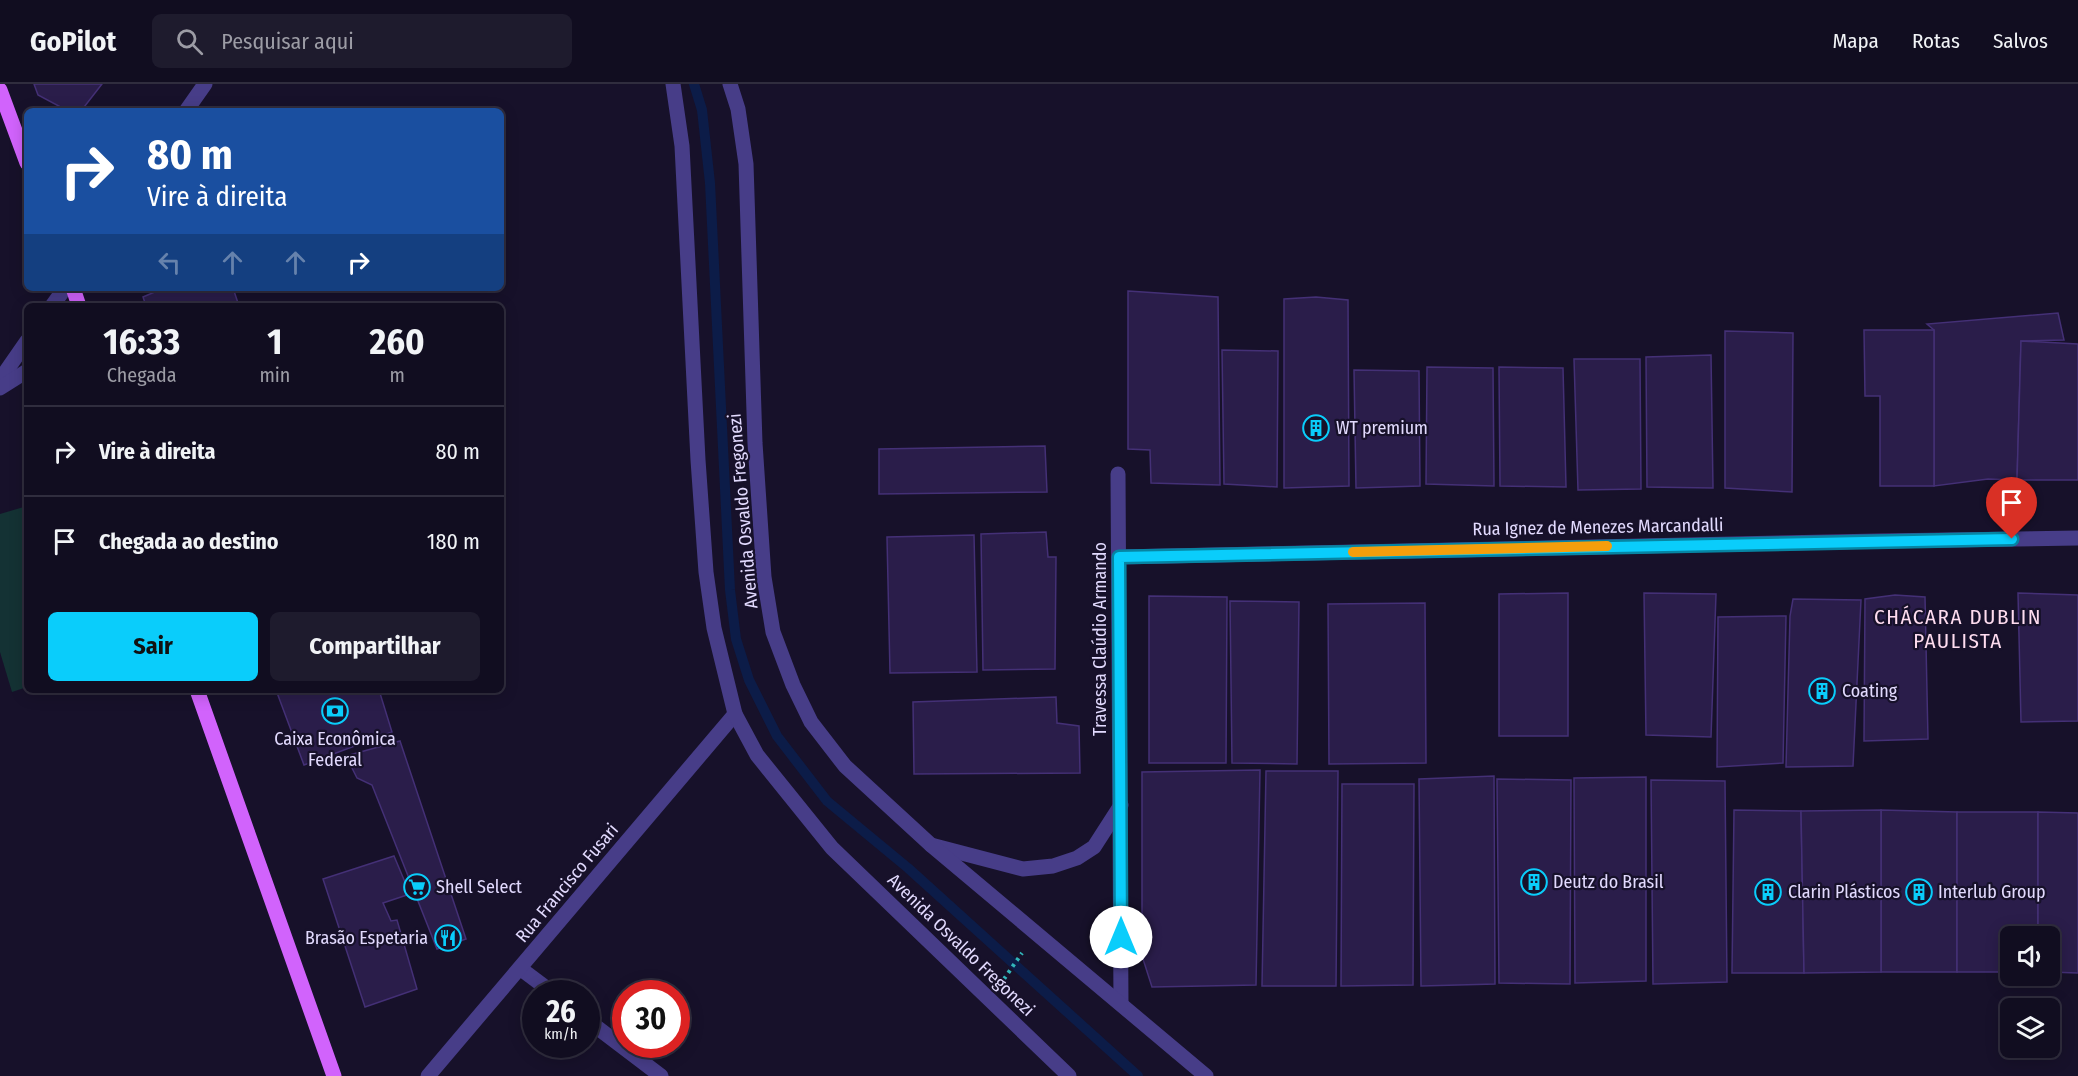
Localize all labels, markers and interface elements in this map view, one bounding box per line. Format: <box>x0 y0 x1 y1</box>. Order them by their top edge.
search box <box>152 14 572 68</box>
text: GoPilot <box>30 25 116 58</box>
icon: search <box>173 25 206 58</box>
text: Pesquisar aqui <box>221 28 354 55</box>
text: Mapa <box>1832 28 1879 54</box>
text: Rotas <box>1912 28 1960 54</box>
text: Salvos <box>1993 28 2048 54</box>
text: 80 m <box>147 130 233 180</box>
icon: right <box>48 132 126 210</box>
text: Vire à direita <box>147 181 287 213</box>
icon: left <box>153 246 186 279</box>
icon: ahead <box>216 246 249 279</box>
icon: ahead <box>279 246 312 279</box>
icon: right <box>342 246 375 279</box>
text: 16:33 <box>103 320 180 364</box>
text: 1 <box>267 320 283 364</box>
text: 260 <box>370 320 425 364</box>
text: Chegada <box>107 363 177 387</box>
text: min <box>259 363 290 387</box>
text: m <box>389 363 405 387</box>
street label: Avenida Osvaldo Fregonezi <box>724 413 762 609</box>
building icon: WT premium <box>1301 413 1331 443</box>
place label: WT premium <box>1336 417 1428 439</box>
icon: right <box>48 435 81 468</box>
text: Vire à direita <box>99 438 215 465</box>
text: 80 m <box>435 438 480 465</box>
pin <box>1986 477 2037 539</box>
icon: arrive <box>1995 486 2028 519</box>
street label: Rua Ignez de Menezes Marcandalli <box>1472 514 1724 540</box>
icon: arrive <box>48 525 81 558</box>
text: Chegada ao destino <box>99 528 279 555</box>
text: 180 m <box>427 528 480 555</box>
street label: Travessa Claúdio Armando <box>1089 542 1111 736</box>
district label: CHÁCARA DUBLIN PAULISTA <box>1874 604 2042 654</box>
button: Sair <box>48 612 258 681</box>
button: Compartilhar <box>270 612 480 681</box>
building icon: Coating <box>1807 676 1837 706</box>
place label: Coating <box>1842 680 1898 702</box>
bank icon: Caixa Econômica Federal <box>320 696 350 726</box>
place label: Caixa Econômica Federal <box>274 728 396 771</box>
street label: Rua Francisco Fusari <box>511 819 623 947</box>
building icon: Deutz do Brasil <box>1519 867 1549 897</box>
street label: Avenida Osvaldo Fregonezi <box>883 869 1039 1021</box>
place label: Deutz do Brasil <box>1553 871 1664 893</box>
supermarket icon: Shell Select <box>402 872 432 902</box>
place label: Shell Select <box>436 876 522 898</box>
building icon: Clarin Plásticos <box>1753 877 1783 907</box>
building icon: Interlub Group <box>1904 877 1934 907</box>
place label: Clarin Plásticos <box>1788 881 1901 903</box>
place label: Interlub Group <box>1938 881 2046 903</box>
position arrow <box>1089 905 1153 969</box>
restaurant icon: Brasão Espetaria <box>433 923 463 953</box>
map controls <box>2000 926 2060 1058</box>
button: sound <box>2000 926 2060 986</box>
place label: Brasão Espetaria <box>305 927 428 949</box>
speed limit sign: 30 <box>612 980 690 1058</box>
text: 26 <box>546 994 576 1030</box>
button: layers <box>2000 998 2060 1058</box>
text: km/h <box>544 1025 578 1043</box>

